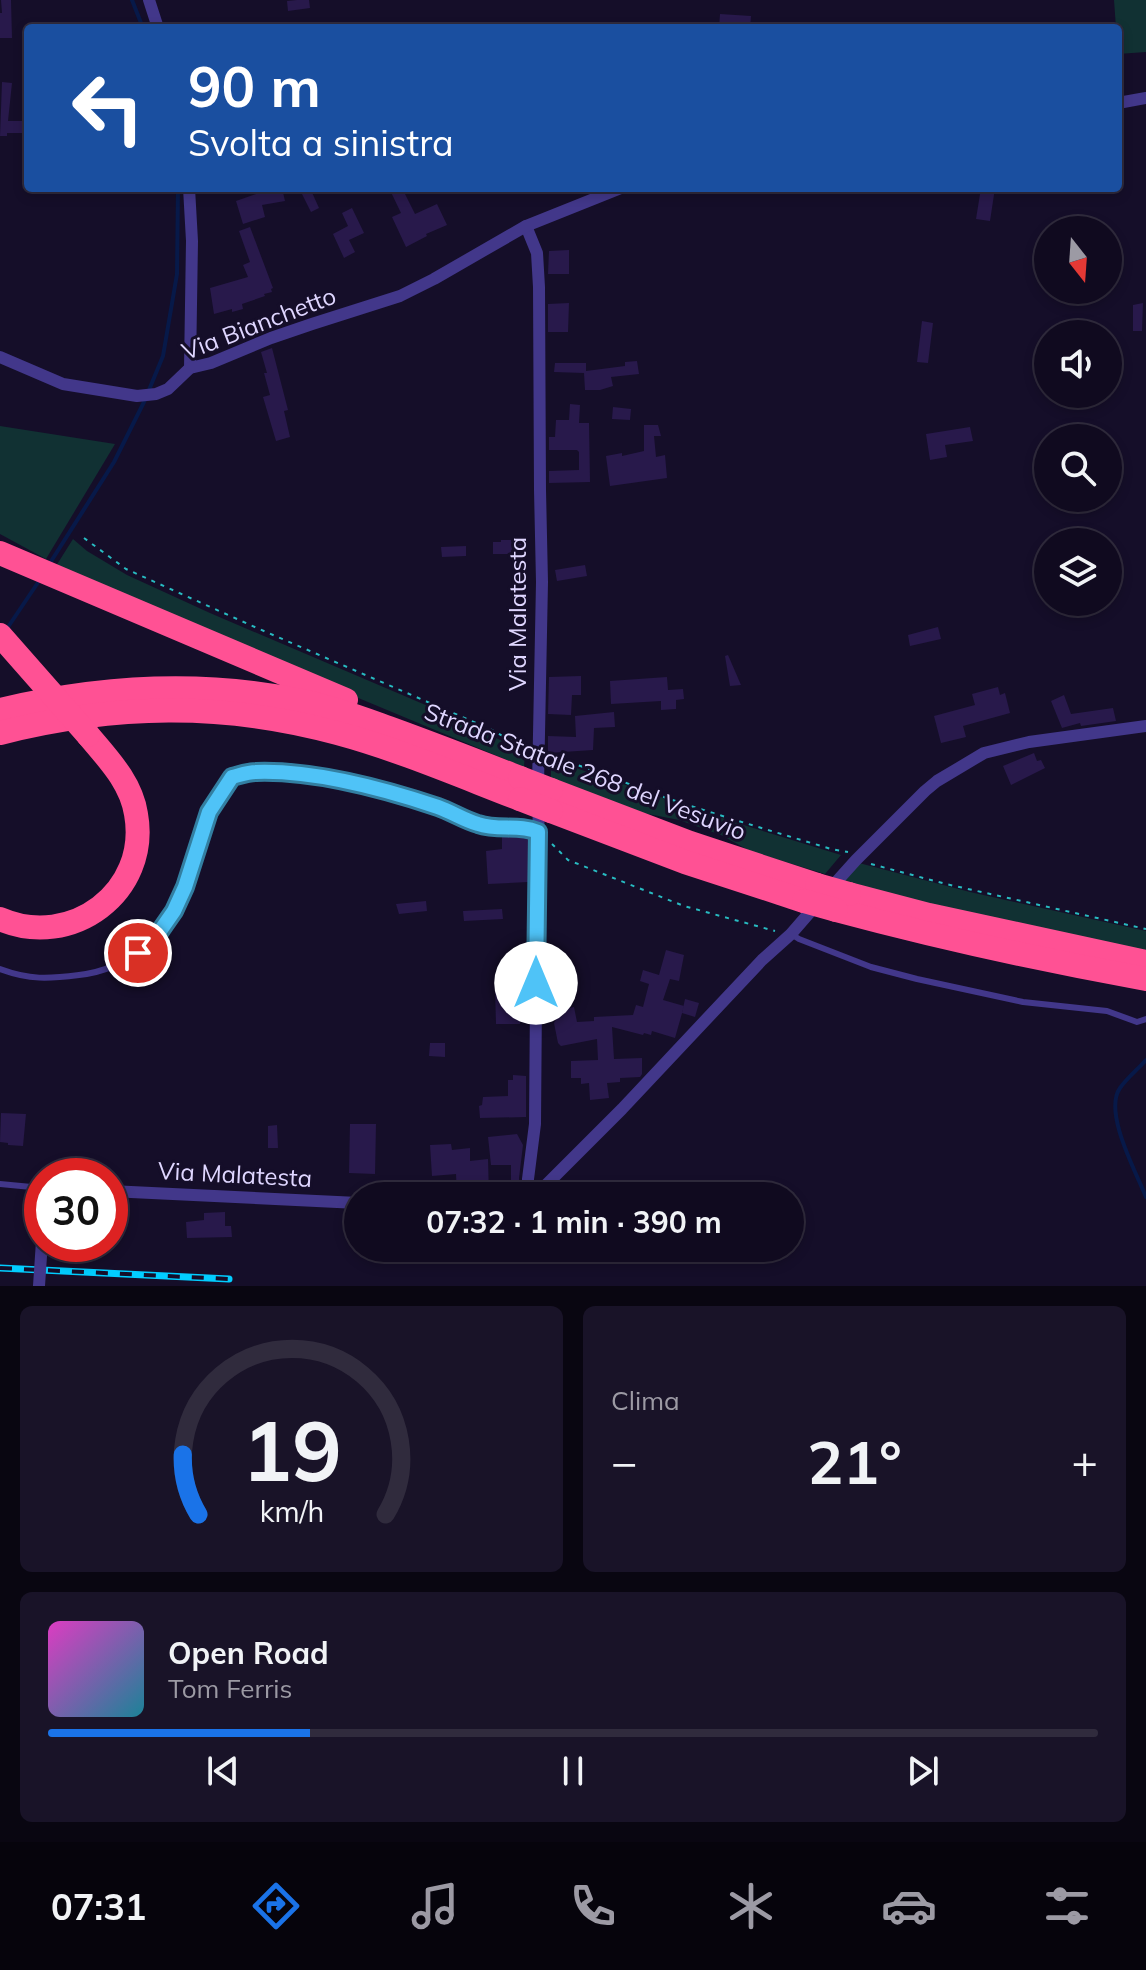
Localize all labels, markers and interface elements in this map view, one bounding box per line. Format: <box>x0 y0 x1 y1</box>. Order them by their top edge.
text: 90 m <box>188 51 321 121</box>
icon: left <box>56 56 160 160</box>
text: Svolta a sinistra <box>188 120 454 165</box>
north arrow <box>1034 216 1122 304</box>
map controls <box>1034 216 1122 616</box>
street label: Via Bianchetto <box>177 280 340 366</box>
button: sound <box>1034 320 1122 408</box>
button: search <box>1034 424 1122 512</box>
button: layers <box>1034 528 1122 616</box>
street label: Via Malatesta <box>502 537 532 691</box>
street label: Strada Statale 268 del Vesuvio <box>420 696 750 846</box>
pin <box>104 919 172 987</box>
icon: arrive <box>116 931 160 975</box>
position arrow <box>494 941 578 1025</box>
street label: Via Malatesta <box>157 1155 313 1193</box>
speed limit sign: 30 <box>24 1158 128 1262</box>
text: 07:32 · 1 min · 390 m <box>426 1203 722 1241</box>
text: Clima <box>611 1384 680 1417</box>
text: 19 <box>242 1397 341 1502</box>
text: 21° <box>807 1424 902 1499</box>
text: − <box>611 1434 637 1489</box>
text: + <box>1072 1434 1098 1489</box>
text: km/h <box>259 1493 324 1529</box>
text: Open Road <box>168 1634 329 1672</box>
text: Tom Ferris <box>168 1672 292 1705</box>
icon: previous <box>201 1749 245 1793</box>
icon: pause <box>551 1749 595 1793</box>
icon: next <box>901 1749 945 1793</box>
icon: directions <box>248 1878 304 1934</box>
icon: music <box>407 1878 463 1934</box>
icon: phone <box>565 1878 621 1934</box>
icon: climate <box>723 1878 779 1934</box>
icon: car <box>881 1878 937 1934</box>
icon: filters <box>1039 1878 1095 1934</box>
text: 07:31 <box>51 1884 146 1929</box>

